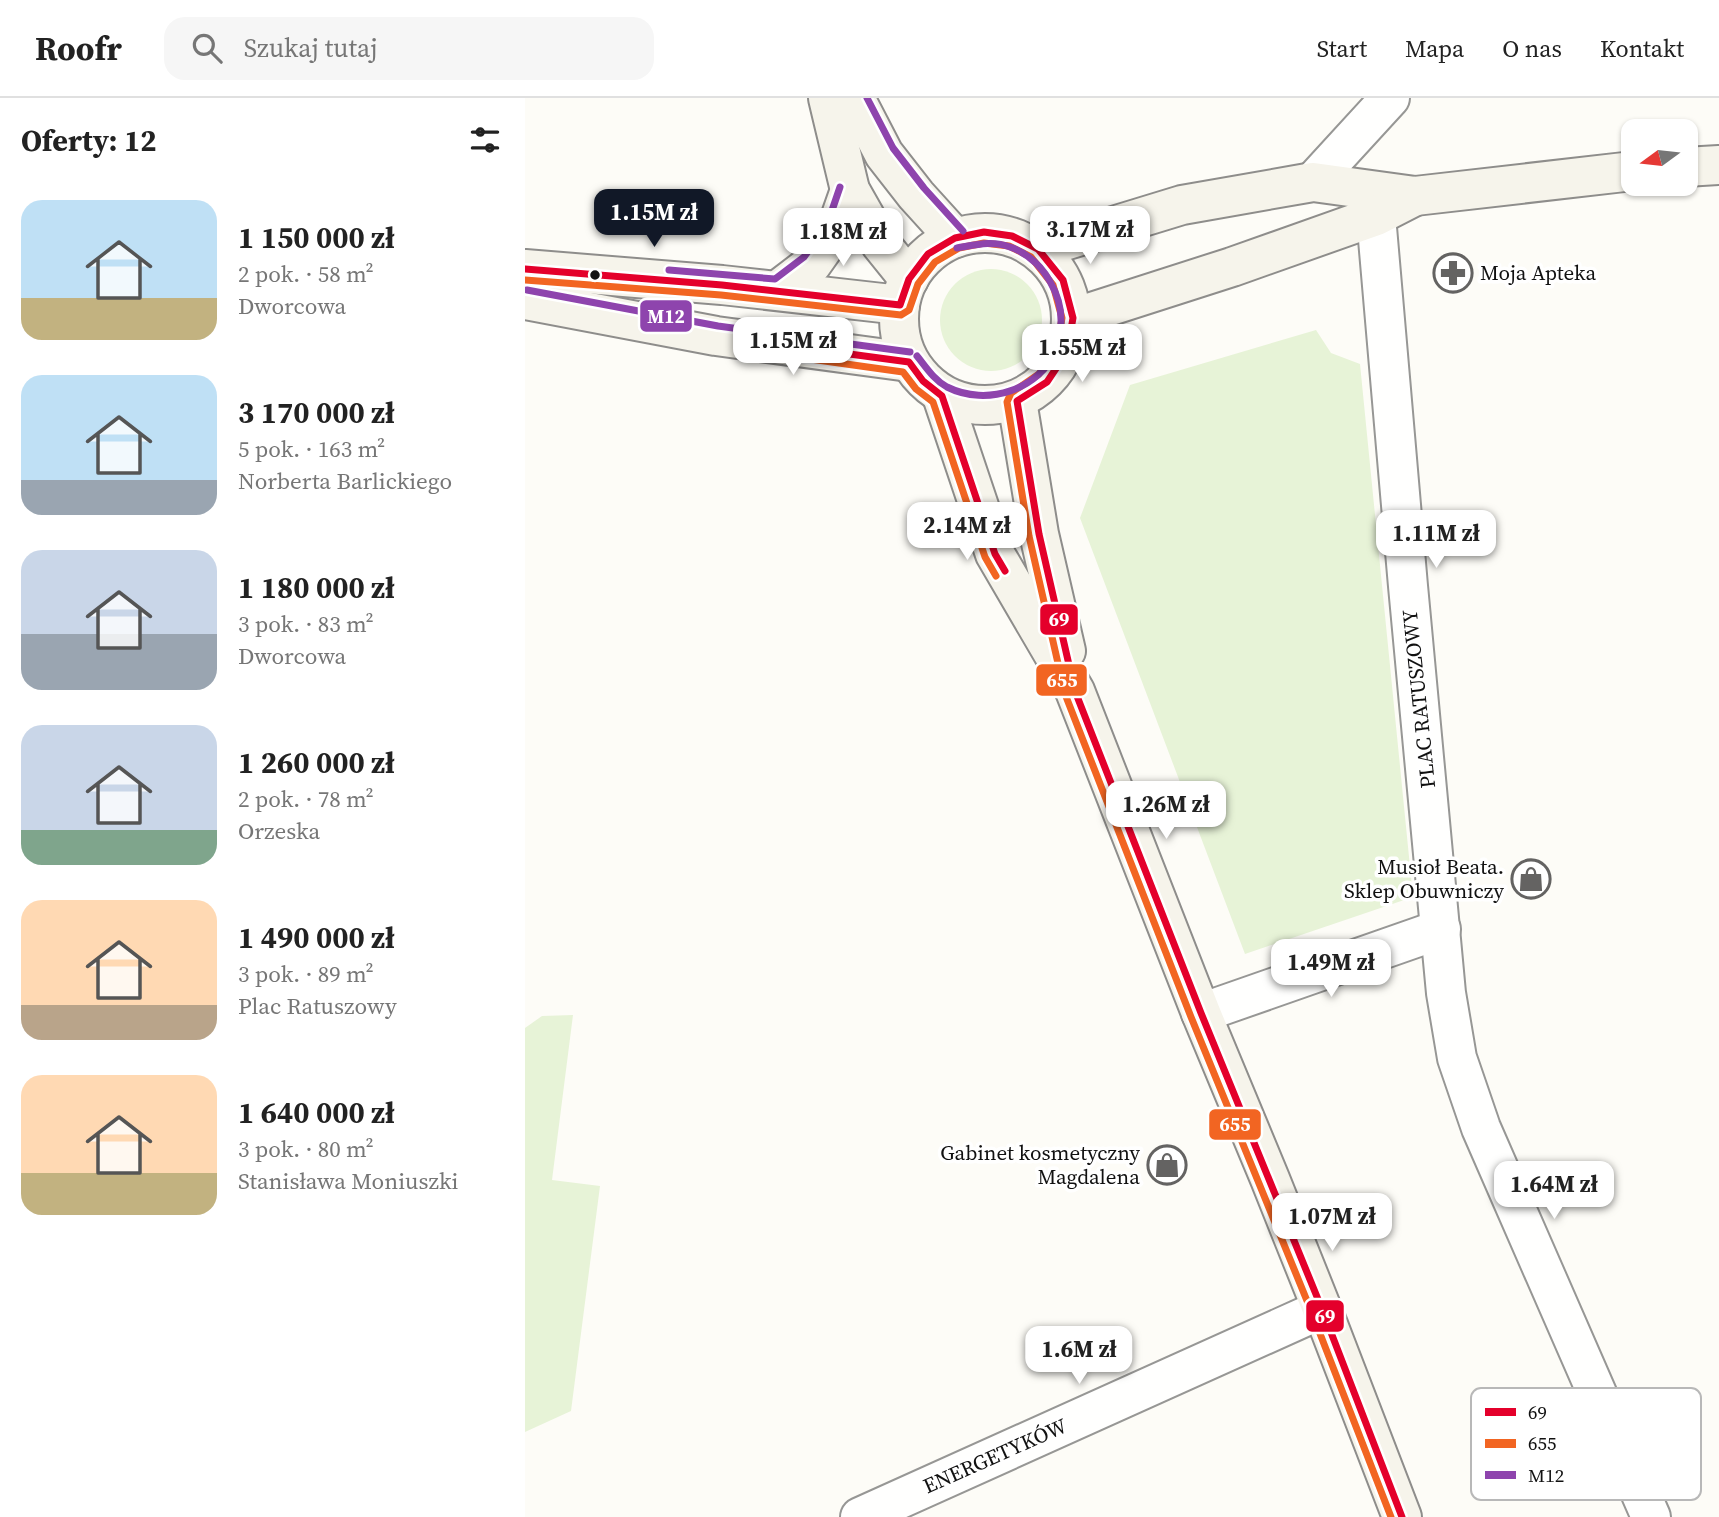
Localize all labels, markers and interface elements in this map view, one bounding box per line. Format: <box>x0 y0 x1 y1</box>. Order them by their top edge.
search box <box>164 17 654 80</box>
text: Roofr <box>35 26 122 71</box>
icon: search <box>188 29 226 67</box>
text: Szukaj tutaj <box>244 30 377 66</box>
text: Start <box>1317 32 1367 65</box>
text: Mapa <box>1405 32 1464 65</box>
text: O nas <box>1502 32 1562 65</box>
text: Kontakt <box>1600 32 1684 65</box>
north arrow <box>1621 119 1697 196</box>
map controls <box>1621 119 1698 196</box>
text: Oferty: 12 <box>21 120 157 161</box>
icon: filters <box>466 121 504 159</box>
pin: 1.15M zł <box>582 190 726 249</box>
text: 1.15M zł <box>610 196 698 228</box>
pin: 3.17M zł <box>1018 206 1162 266</box>
pin: 1.18M zł <box>771 208 915 268</box>
text: 3.17M zł <box>1046 213 1134 245</box>
text: 1.18M zł <box>799 215 887 247</box>
text: 1 150 000 zł <box>238 217 395 258</box>
icon: home <box>77 228 161 312</box>
pharmacy icon: Moja Apteka <box>1432 252 1474 294</box>
text: 2 pok. · 58 m² <box>238 258 374 290</box>
place label: Moja Apteka <box>1480 258 1597 287</box>
unlabelled marker <box>588 268 602 282</box>
text: Dworcowa <box>238 290 346 322</box>
line badge: M12 <box>639 299 693 333</box>
text: M12 <box>647 303 685 329</box>
pin: 1.15M zł <box>721 317 865 377</box>
text: 1.15M zł <box>749 324 837 356</box>
pin: 1.55M zł <box>1010 324 1154 384</box>
text: 1.55M zł <box>1038 331 1126 363</box>
text: 3 170 000 zł <box>238 392 395 433</box>
icon: home <box>77 403 161 487</box>
text: 5 pok. · 163 m² <box>238 433 385 465</box>
text: Norberta Barlickiego <box>238 465 452 497</box>
pin: 2.14M zł <box>895 503 1039 562</box>
text: 2.14M zł <box>923 509 1011 541</box>
pin: 1.11M zł <box>1364 510 1508 570</box>
text: 1.11M zł <box>1392 517 1480 549</box>
text: 1 180 000 zł <box>238 567 395 608</box>
icon: home <box>77 578 161 662</box>
line badge: 69 <box>1039 603 1079 636</box>
text: 69 <box>1049 606 1069 632</box>
text: 3 pok. · 83 m² <box>238 608 374 640</box>
street label: PLAC RATUSZOWY <box>1395 608 1442 790</box>
text: Dworcowa <box>238 640 346 672</box>
line badge: 655 <box>1035 663 1088 697</box>
text: 655 <box>1047 667 1077 693</box>
text: 1 260 000 zł <box>238 742 395 783</box>
icon: home <box>77 753 161 837</box>
pin: 1.26M zł <box>1094 782 1238 841</box>
text: 2 pok. · 78 m² <box>238 783 374 815</box>
text: 1.26M zł <box>1122 788 1210 820</box>
text: Orzeska <box>238 815 320 847</box>
place label: Musioł Beata. Sklep Obuwniczy <box>1344 852 1504 905</box>
shop icon: Musioł Beata. Sklep Obuwniczy <box>1510 858 1552 900</box>
text: 1 490 000 zł <box>238 917 395 958</box>
icon: home <box>77 928 161 1012</box>
pin: 1.49M zł <box>1259 940 1403 999</box>
text: 1.49M zł <box>1287 946 1375 978</box>
text: 3 pok. · 89 m² <box>238 958 374 990</box>
text: Plac Ratuszowy <box>238 990 397 1022</box>
text: 1 640 000 zł <box>238 1092 395 1133</box>
icon: home <box>77 1103 161 1187</box>
line badge: 655 <box>1208 1108 1262 1141</box>
text: 655 <box>1220 1111 1250 1137</box>
text: 3 pok. · 80 m² <box>238 1133 374 1165</box>
place label: Gabinet kosmetyczny Magdalena <box>940 1138 1140 1191</box>
shop icon: Gabinet kosmetyczny Magdalena <box>1146 1144 1188 1186</box>
pin: 1.64M zł <box>1482 1162 1626 1221</box>
text: Stanisława Moniuszki <box>238 1165 458 1197</box>
text: 1.64M zł <box>1510 1168 1598 1200</box>
pin: 1.07M zł <box>1260 1194 1404 1253</box>
text: 1.07M zł <box>1288 1200 1376 1232</box>
line badge: 69 <box>1305 1299 1345 1333</box>
text: 69 <box>1315 1303 1335 1329</box>
pin: 1.6M zł <box>1014 1326 1144 1386</box>
text: 1.6M zł <box>1041 1333 1117 1365</box>
legend <box>1471 1388 1701 1500</box>
text: 69 <box>1528 1399 1547 1425</box>
street label: ENERGETYKÓW <box>918 1411 1072 1500</box>
text: 655 <box>1528 1430 1557 1456</box>
text: M12 <box>1528 1462 1564 1488</box>

